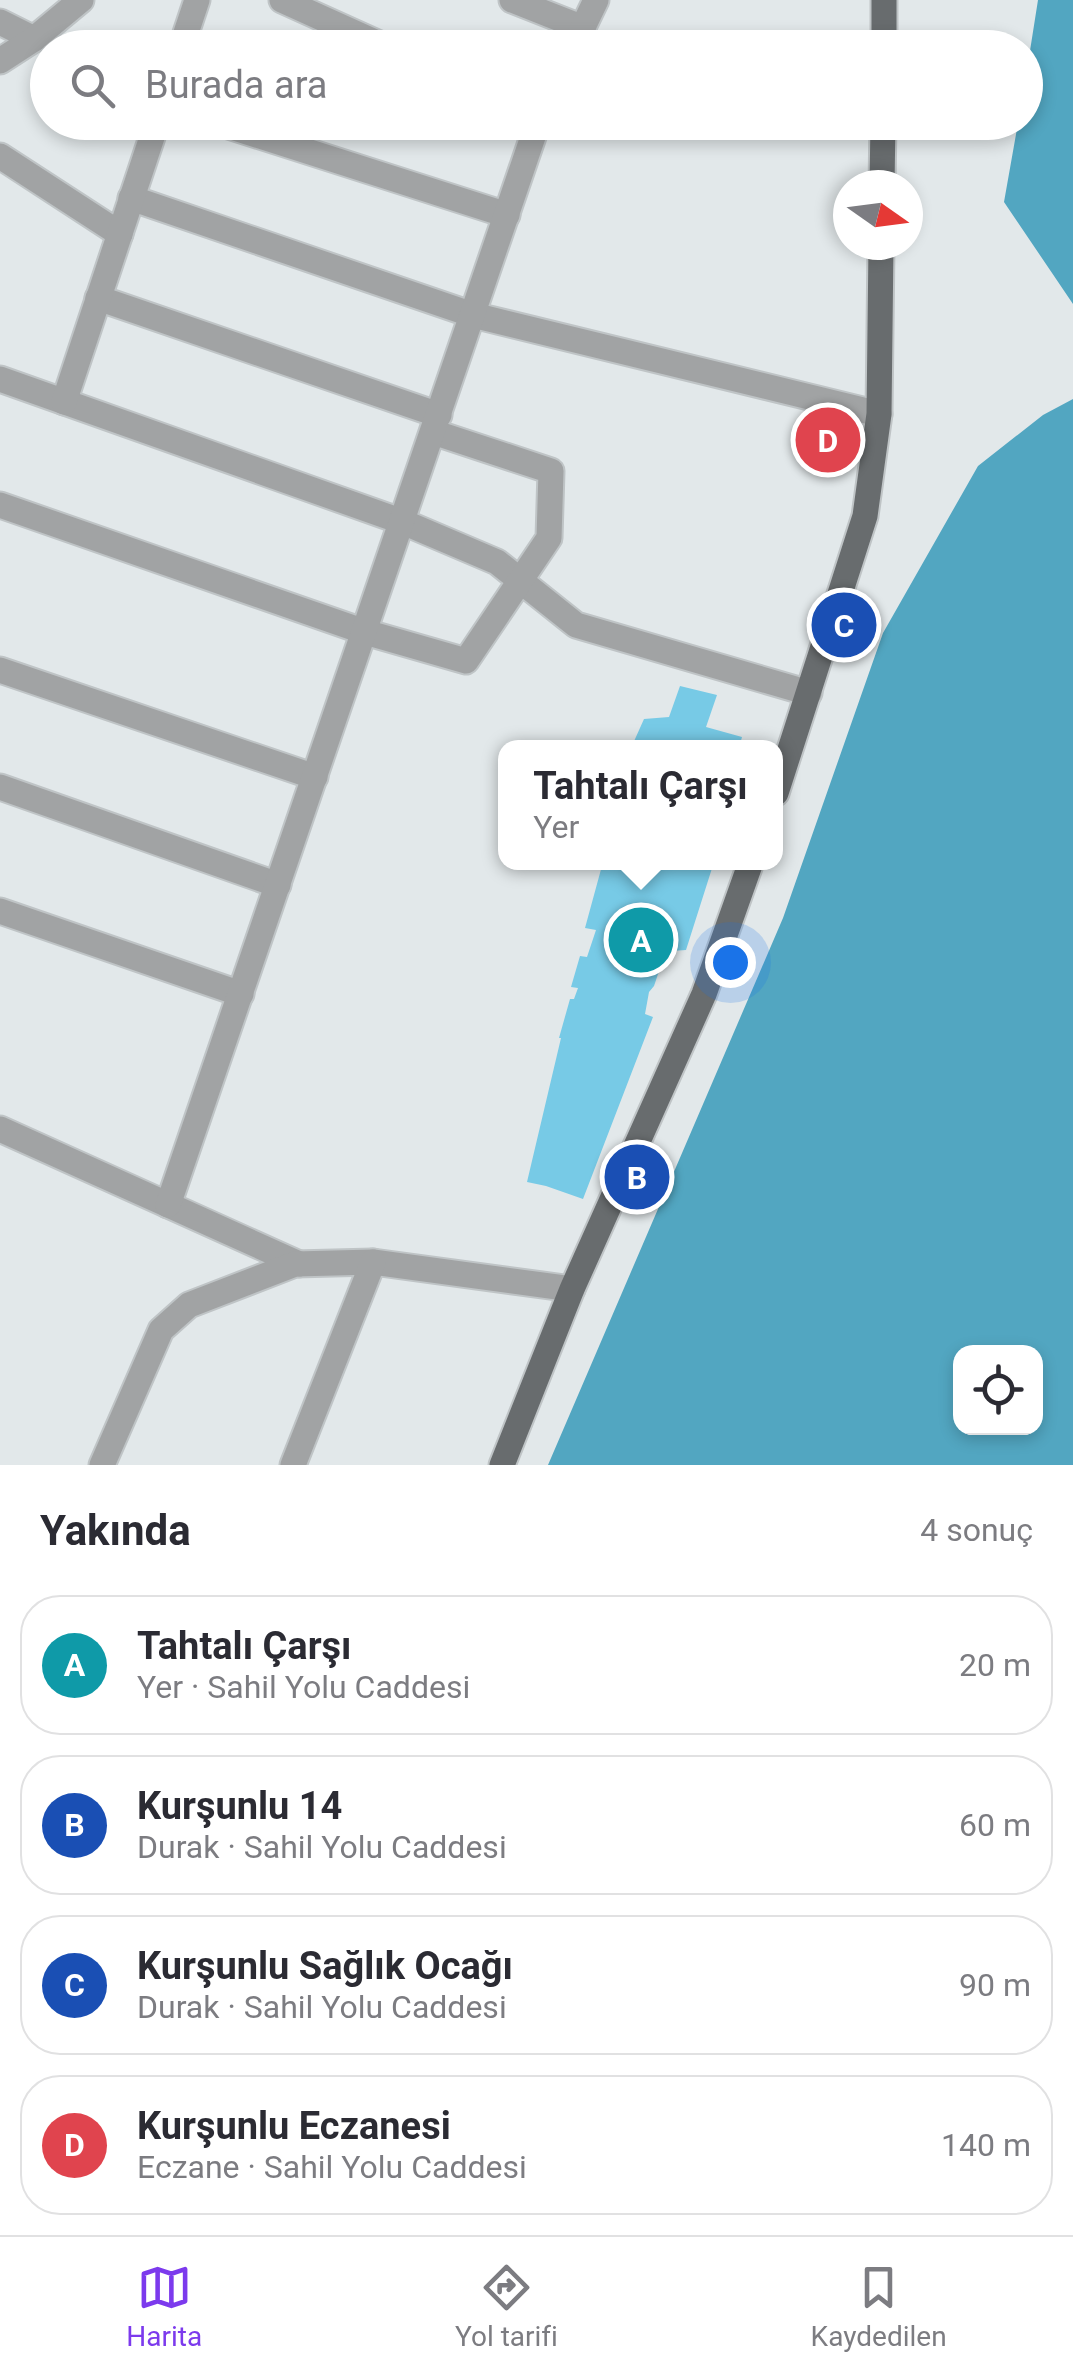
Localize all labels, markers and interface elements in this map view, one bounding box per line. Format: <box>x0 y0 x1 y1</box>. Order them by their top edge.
search box <box>30 30 1043 140</box>
icon: search <box>65 58 120 113</box>
text: Burada ara <box>145 63 327 107</box>
north arrow <box>833 170 923 260</box>
pin: D <box>796 402 860 478</box>
pin: C <box>812 588 876 662</box>
popup <box>498 740 783 870</box>
text: Tahtalı Çarşı <box>533 764 748 808</box>
text: Yer <box>533 808 579 846</box>
pin: A <box>608 902 674 978</box>
your location <box>705 937 756 988</box>
pin: B <box>604 1140 670 1214</box>
map controls <box>953 1345 1043 1435</box>
button: locate <box>953 1345 1043 1435</box>
text: Yakında <box>40 1506 191 1555</box>
text: 4 sonuç <box>920 1511 1033 1549</box>
text: Tahtalı Çarşı <box>137 1624 351 1668</box>
text: A <box>64 1646 85 1684</box>
text: 20 m <box>959 1646 1031 1684</box>
text: Yer · Sahil Yolu Caddesi <box>137 1668 470 1706</box>
text: Kurşunlu 14 <box>137 1784 342 1828</box>
text: B <box>64 1806 85 1844</box>
text: 60 m <box>959 1806 1031 1844</box>
text: Durak · Sahil Yolu Caddesi <box>137 1828 507 1866</box>
text: Kurşunlu Sağlık Ocağı <box>137 1944 513 1988</box>
text: C <box>64 1966 85 2004</box>
text: 90 m <box>959 1966 1031 2004</box>
text: Durak · Sahil Yolu Caddesi <box>137 1988 507 2026</box>
text: Kurşunlu Eczanesi <box>137 2104 451 2148</box>
text: D <box>64 2126 85 2164</box>
text: 140 m <box>941 2126 1031 2164</box>
text: Eczane · Sahil Yolu Caddesi <box>137 2148 527 2186</box>
tab: Harita <box>126 2260 202 2353</box>
tab: Yol tarifi <box>455 2260 558 2353</box>
tab: Kaydedilen <box>811 2260 947 2353</box>

